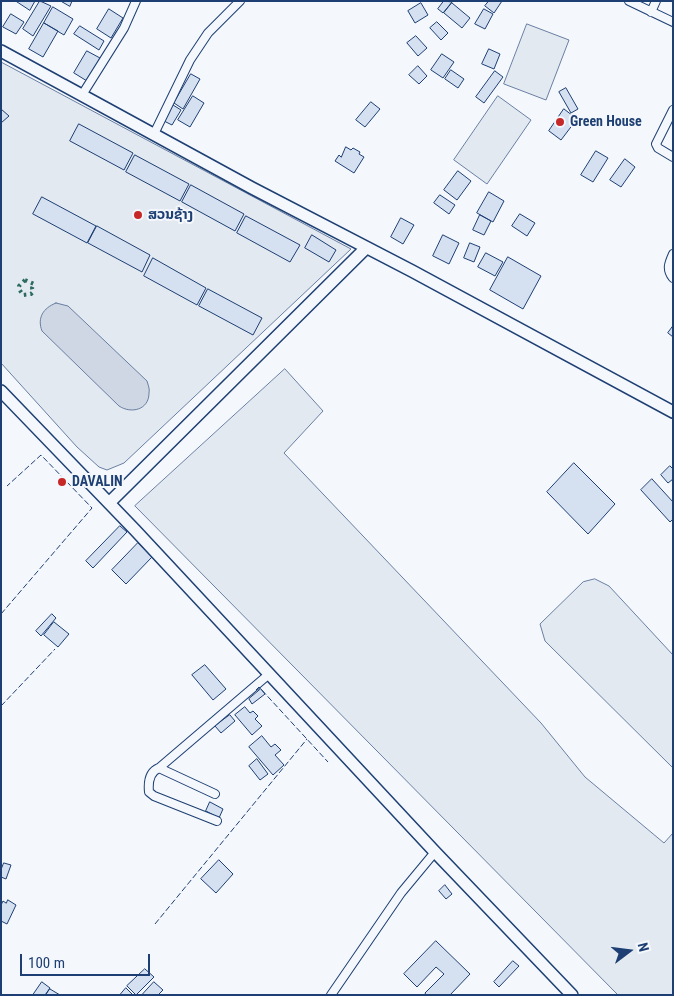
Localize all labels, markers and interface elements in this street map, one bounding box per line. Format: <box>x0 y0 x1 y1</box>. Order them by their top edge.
place label: Green House <box>570 114 642 130</box>
marker: Green House <box>554 116 566 128</box>
place label: ສວນຊ້າງ <box>148 207 193 223</box>
marker: ສວນຊ້າງ <box>132 209 144 221</box>
place label: DAVALIN <box>72 474 123 490</box>
marker: DAVALIN <box>56 476 68 488</box>
north arrow <box>604 926 654 976</box>
text: N <box>635 941 652 953</box>
scale bar <box>22 944 152 976</box>
text: 100 m <box>28 954 65 972</box>

